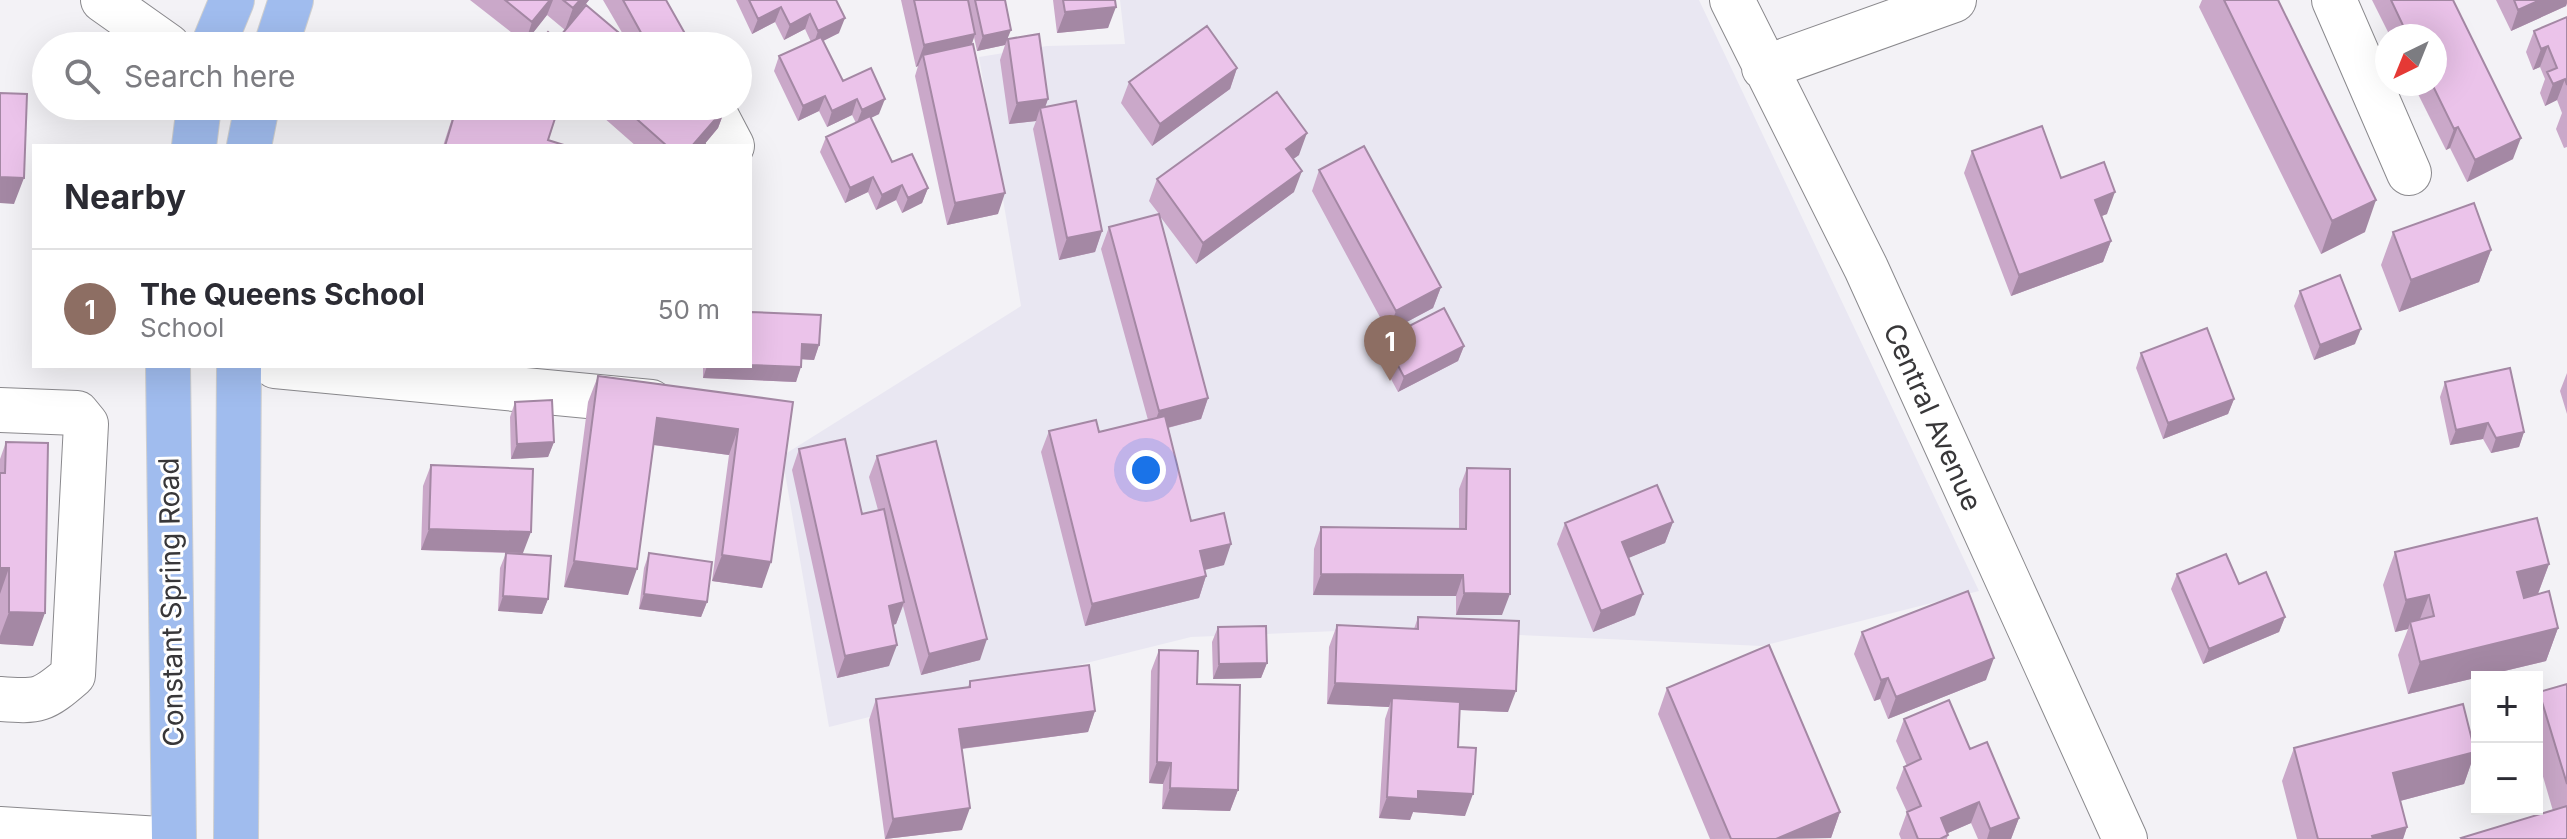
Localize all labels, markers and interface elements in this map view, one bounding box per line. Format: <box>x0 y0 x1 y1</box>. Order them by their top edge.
north arrow <box>2375 24 2447 96</box>
search box <box>32 32 752 120</box>
icon: search <box>60 54 104 98</box>
text: Search here <box>124 58 296 94</box>
text: Nearby <box>64 176 186 217</box>
text: The Queens School <box>140 276 425 312</box>
text: 1 <box>84 294 96 325</box>
text: 50 m <box>658 294 720 325</box>
text: School <box>140 312 224 343</box>
pin: 1 <box>1364 315 1416 381</box>
street label: Central Avenue <box>1876 318 1990 516</box>
your location <box>1126 450 1166 490</box>
street label: Constant Spring Road <box>151 457 191 747</box>
map controls <box>2471 671 2543 815</box>
button: + <box>2471 671 2543 743</box>
button: − <box>2471 743 2543 815</box>

